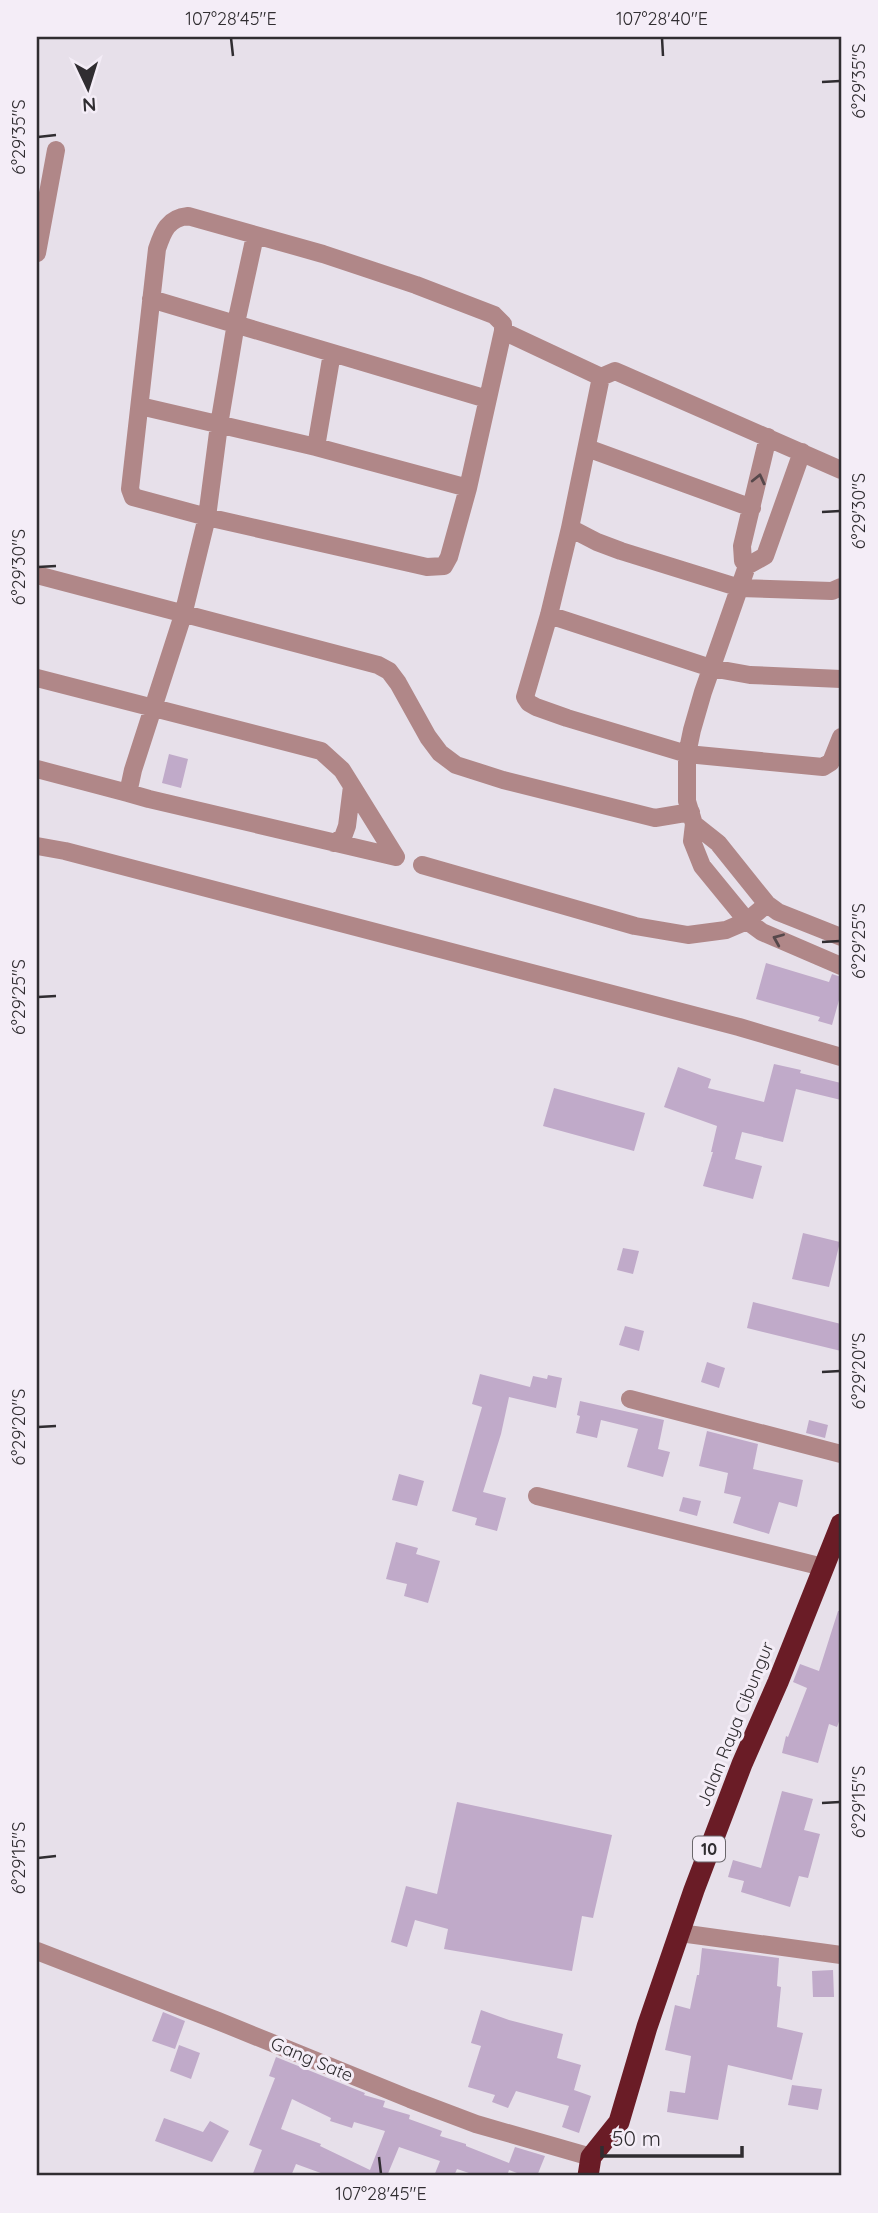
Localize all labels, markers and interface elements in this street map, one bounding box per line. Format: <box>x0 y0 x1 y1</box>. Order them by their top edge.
text: 107°28'45"E <box>185 7 277 30</box>
text: 107°28'40"E <box>616 7 708 30</box>
text: 6°29'35"S <box>847 43 870 119</box>
north arrow <box>52 52 122 122</box>
text: N <box>81 93 97 117</box>
text: 6°29'35"S <box>7 99 30 175</box>
one-way arrow <box>751 473 765 485</box>
text: 6°29'30"S <box>847 473 870 549</box>
text: 6°29'30"S <box>7 529 30 605</box>
text: 6°29'25"S <box>847 903 870 979</box>
one-way arrow <box>773 933 786 947</box>
text: 6°29'25"S <box>7 959 30 1035</box>
text: 6°29'20"S <box>847 1333 870 1409</box>
text: 6°29'20"S <box>7 1389 30 1465</box>
street label: Jalan Raya Cibungur <box>691 1638 779 1810</box>
text: 6°29'15"S <box>847 1766 870 1838</box>
text: 6°29'15"S <box>7 1822 30 1894</box>
road number: 10 <box>693 1837 725 1862</box>
street label: Gang Sate <box>267 2031 357 2087</box>
scale bar <box>602 2115 742 2159</box>
text: 50 m <box>612 2125 661 2151</box>
text: 107°28'45"E <box>335 2182 427 2205</box>

